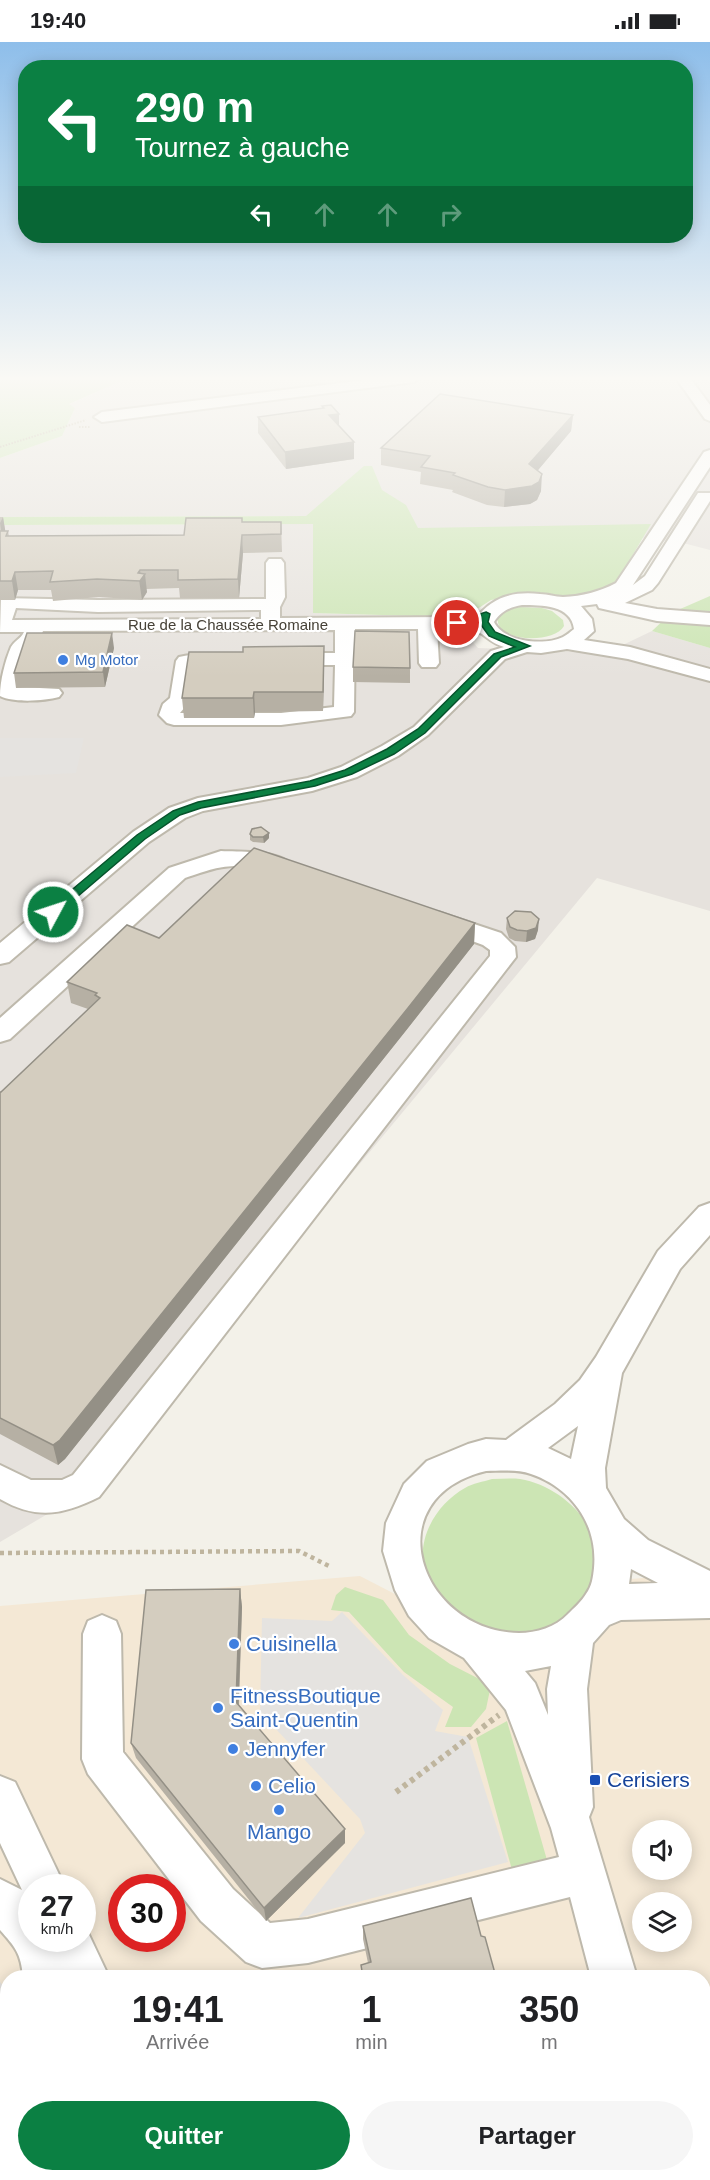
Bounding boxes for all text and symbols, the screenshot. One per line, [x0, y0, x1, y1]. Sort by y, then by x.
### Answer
text: 19:40 [30, 8, 86, 33]
icon: left [36, 84, 114, 162]
text: 290 m [135, 84, 254, 131]
text: Tournez à gauche [135, 133, 350, 163]
icon: left [245, 198, 278, 231]
icon: ahead [308, 198, 341, 231]
icon: ahead [371, 198, 404, 231]
icon: right [434, 198, 467, 231]
pin [431, 597, 482, 648]
icon: arrive [440, 606, 473, 639]
street label: Rue de la Chaussée Romaine [128, 616, 328, 633]
place label: Mg Motor [75, 651, 138, 668]
marker: Mg Motor [56, 653, 70, 667]
position arrow [21, 880, 85, 944]
place label: Cuisinella [246, 1632, 337, 1655]
marker: Cuisinella [227, 1637, 241, 1651]
place label: FitnessBoutique Saint-Quentin [230, 1684, 381, 1731]
marker: FitnessBoutique Saint-Quentin [211, 1701, 225, 1715]
place label: Jennyfer [245, 1737, 326, 1760]
marker: Jennyfer [226, 1742, 240, 1756]
place label: Cerisiers [607, 1768, 690, 1791]
marker: Cerisiers [588, 1773, 602, 1787]
place label: Celio [268, 1774, 316, 1797]
marker: Celio [249, 1779, 263, 1793]
marker: Mango [272, 1803, 286, 1817]
place label: Mango [247, 1820, 311, 1843]
map controls [632, 1820, 692, 1952]
button: sound [632, 1820, 692, 1880]
speed limit sign: 30 [108, 1874, 186, 1952]
text: 27 [40, 1889, 74, 1922]
button: layers [632, 1892, 692, 1952]
text: km/h [41, 1920, 73, 1937]
text: 19:41 [132, 1989, 224, 2030]
text: 1 [361, 1989, 381, 2030]
text: 350 [519, 1989, 579, 2030]
text: Arrivée [146, 2031, 209, 2053]
text: min [355, 2031, 388, 2053]
text: m [541, 2031, 558, 2053]
button: Quitter [18, 2101, 350, 2170]
button: Partager [362, 2101, 693, 2170]

